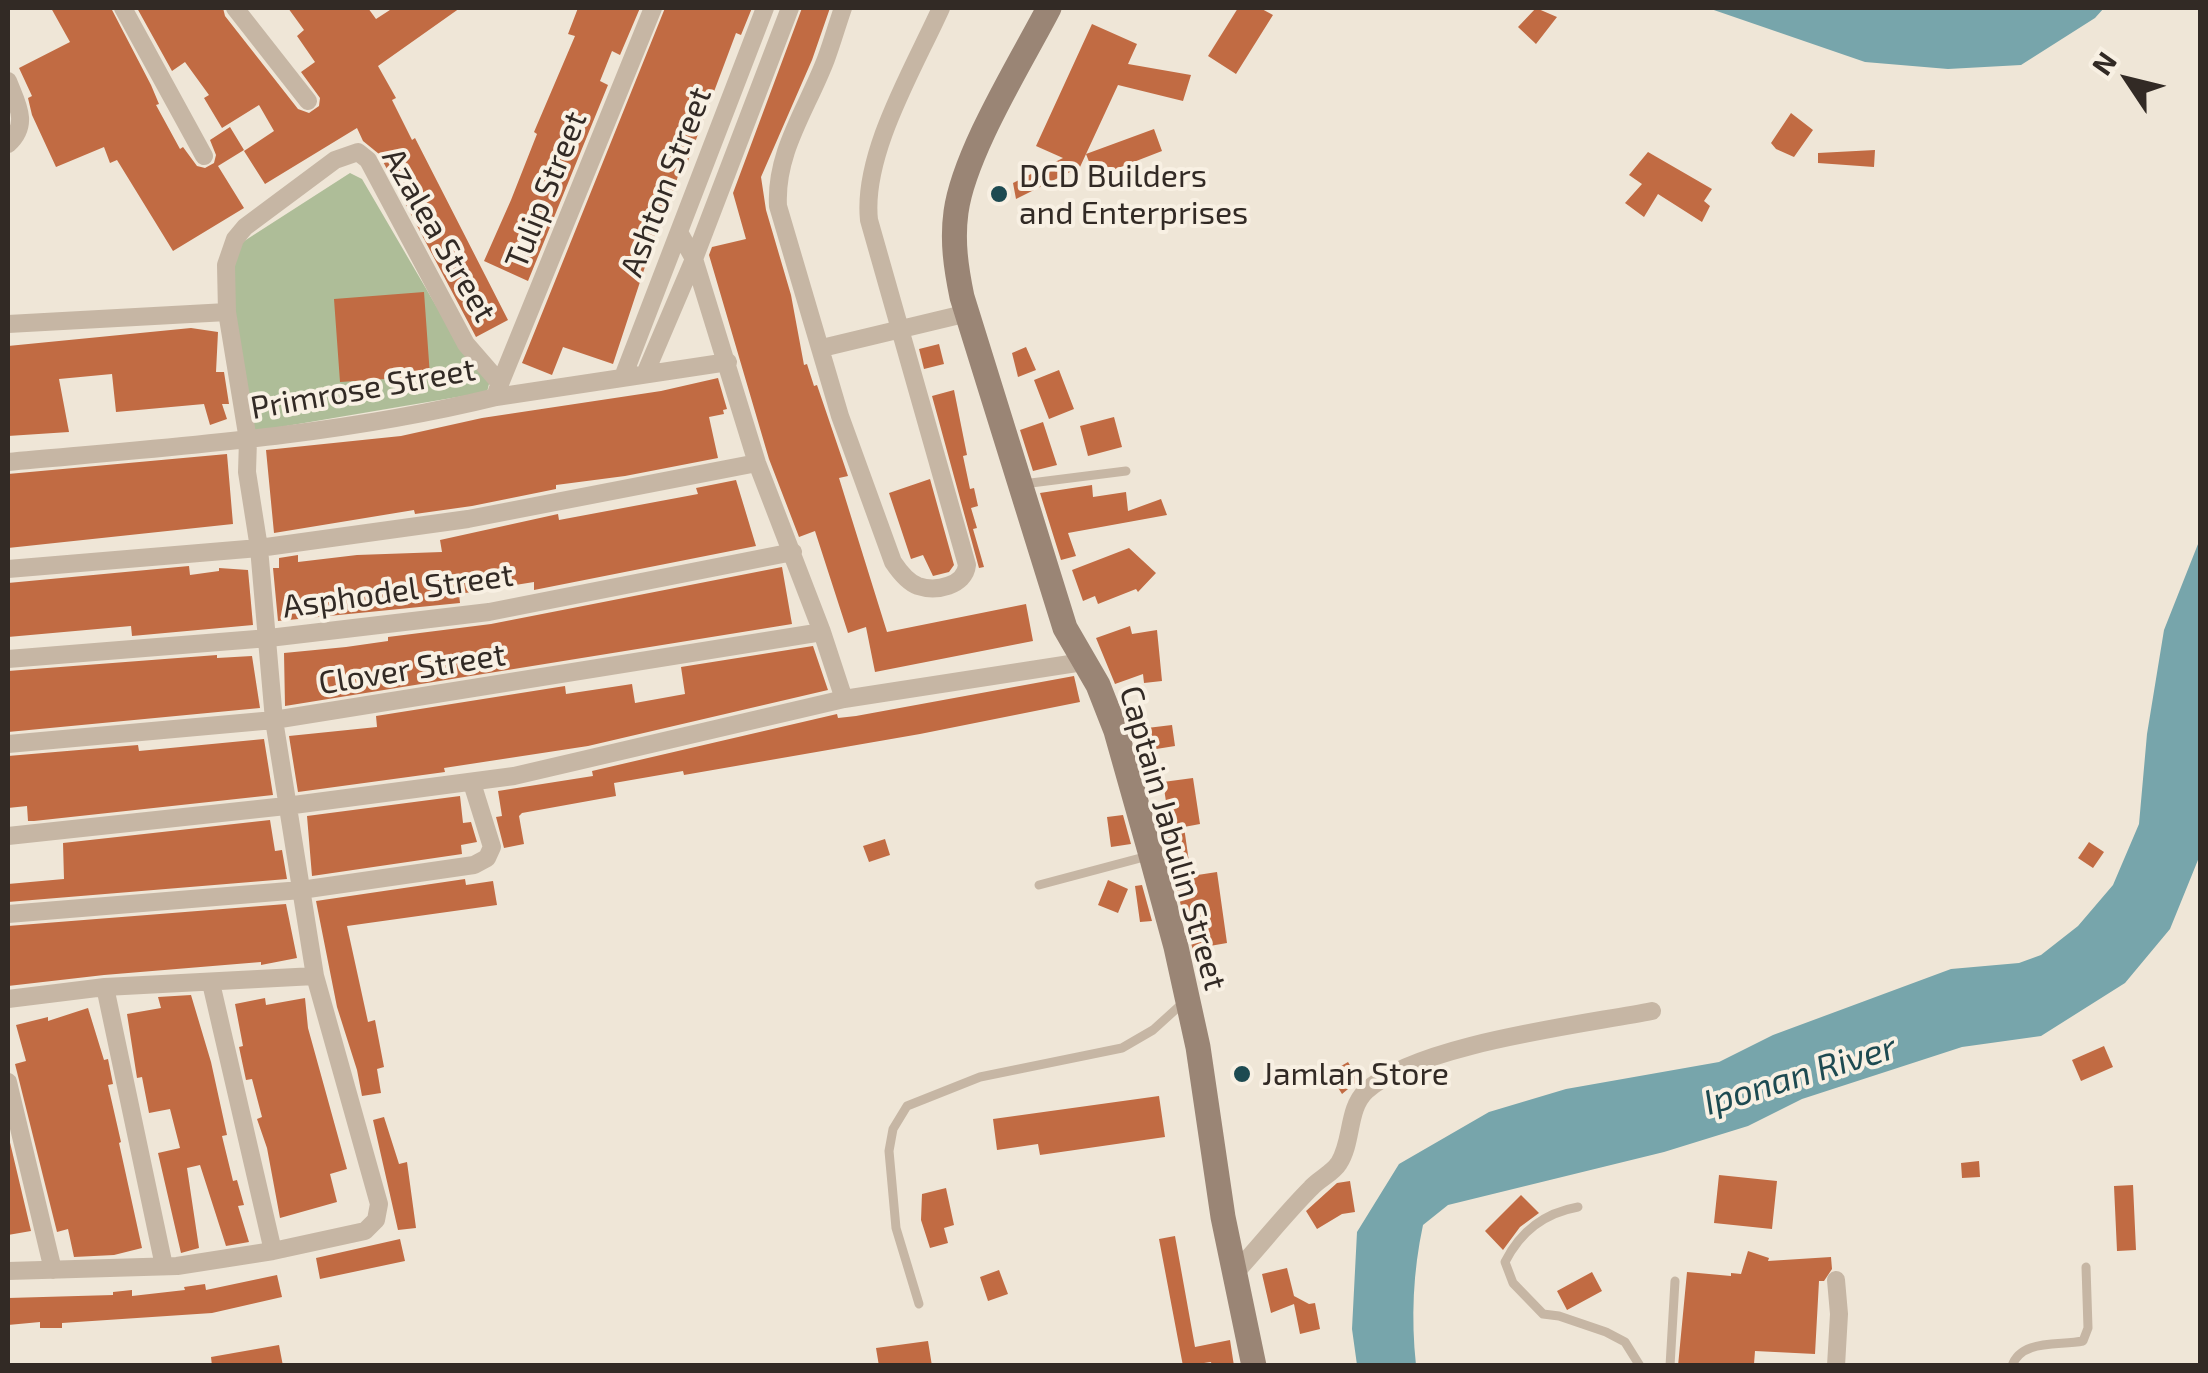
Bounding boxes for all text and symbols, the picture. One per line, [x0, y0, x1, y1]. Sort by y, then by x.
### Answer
north arrow [2078, 30, 2178, 130]
text: N [2084, 45, 2123, 81]
street label: Ashton Street [612, 82, 720, 282]
street label: Tulip Street [497, 106, 595, 274]
street label: Azalea Street [374, 141, 504, 329]
place label: DCD Builders and Enterprises [1019, 157, 1248, 232]
marker: DCD Builders and Enterprises [988, 183, 1010, 205]
street label: Primrose Street [248, 350, 478, 428]
street label: Asphodel Street [280, 556, 516, 626]
street label: Clover Street [316, 635, 508, 703]
street label: Captain Jabulin Street [1111, 681, 1235, 995]
water label: Iponan River [1699, 1026, 1901, 1124]
place label: Jamlan Store [1262, 1055, 1449, 1093]
marker: Jamlan Store [1231, 1063, 1253, 1085]

